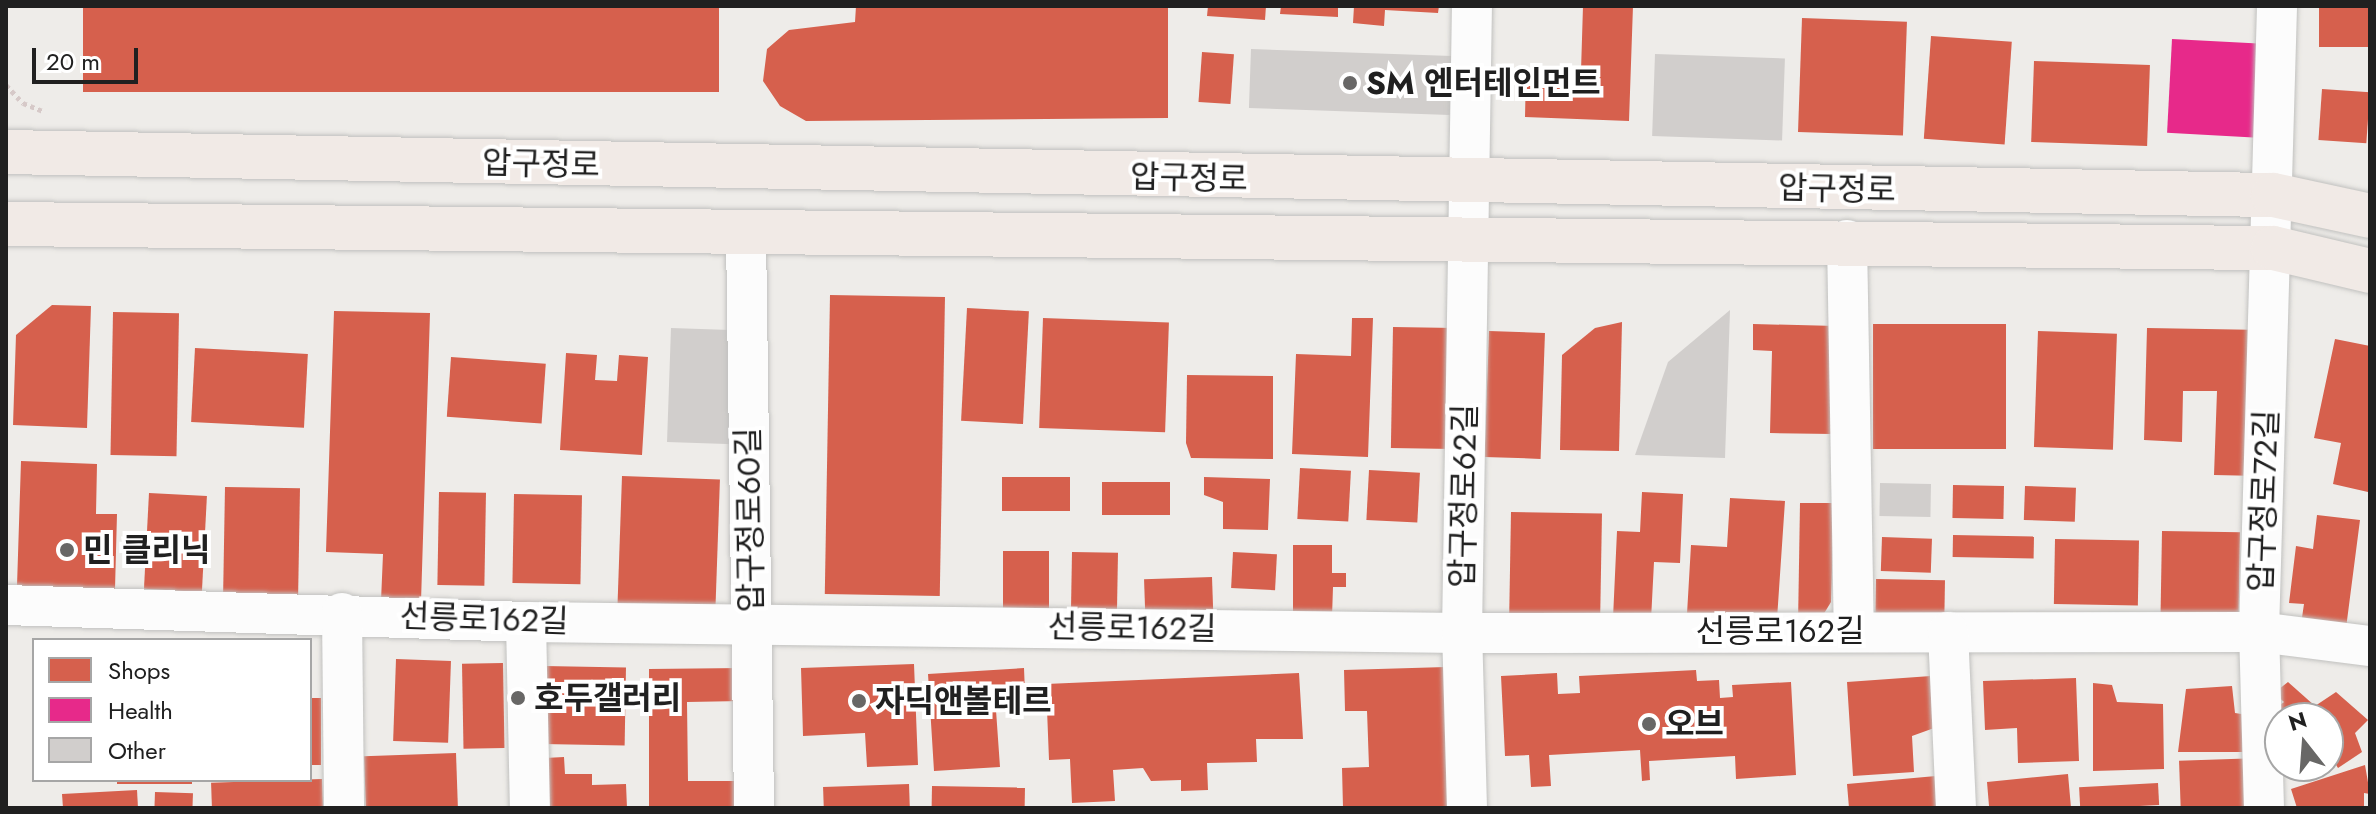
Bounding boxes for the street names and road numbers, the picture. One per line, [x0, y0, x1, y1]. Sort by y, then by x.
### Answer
street label: 압구정로 [482, 144, 600, 184]
street label: 압구정로 [1130, 158, 1248, 198]
street label: 압구정로 [1778, 169, 1896, 209]
street label: 압구정로62길 [1443, 404, 1485, 588]
street label: 압구정로72길 [2242, 409, 2286, 593]
street label: 압구정로60길 [729, 427, 771, 613]
street label: 선릉로162길 [399, 597, 569, 641]
street label: 선릉로162길 [1047, 607, 1217, 649]
street label: 선릉로162길 [1696, 612, 1864, 650]

